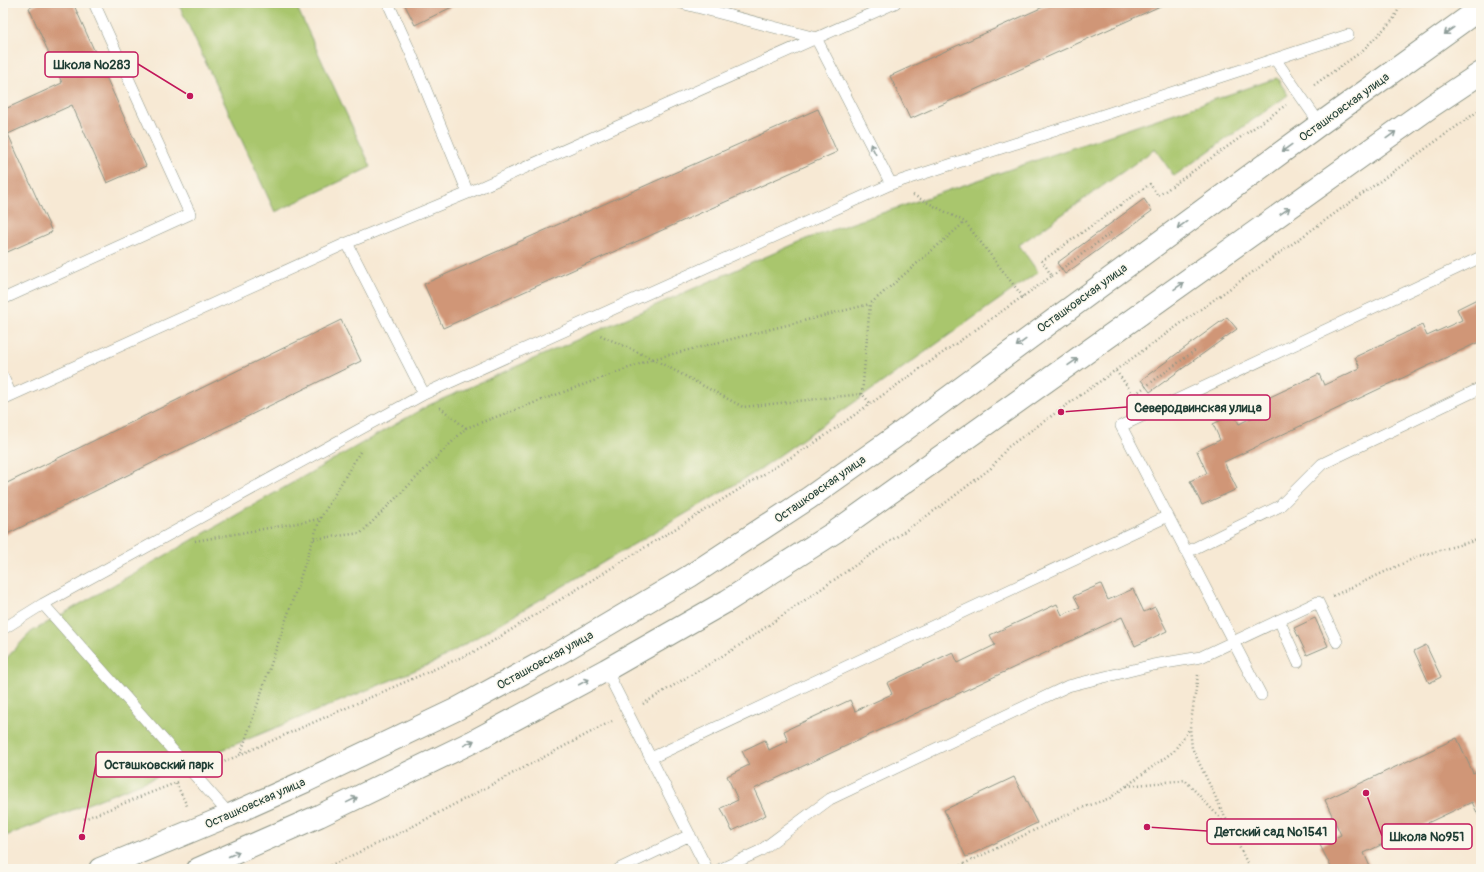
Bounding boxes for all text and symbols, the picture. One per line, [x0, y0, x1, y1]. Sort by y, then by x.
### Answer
one-way arrow [1444, 27, 1455, 35]
callout: Школа №283 [45, 52, 138, 77]
text: Школа №283 [53, 57, 130, 73]
street label: Осташковская улица [1296, 69, 1393, 145]
one-way arrow [1385, 131, 1396, 139]
one-way arrow [1282, 143, 1293, 152]
one-way arrow [869, 144, 877, 156]
one-way arrow [1279, 207, 1290, 215]
one-way arrow [1177, 221, 1188, 229]
street label: Осташковская улица [1034, 260, 1131, 336]
one-way arrow [1174, 282, 1185, 290]
one-way arrow [1016, 339, 1027, 347]
one-way arrow [1068, 358, 1079, 366]
callout: Северодвинская улица [1127, 395, 1270, 420]
text: Северодвинская улица [1134, 400, 1262, 416]
street label: Осташковская улица [772, 452, 869, 527]
street label: Осташковская улица [494, 627, 597, 693]
one-way arrow [578, 678, 590, 685]
one-way arrow [463, 739, 475, 746]
callout: Осташковский парк [96, 752, 222, 777]
text: Осташковский парк [104, 757, 214, 773]
street label: Осташковская улица [203, 774, 308, 832]
one-way arrow [346, 796, 358, 803]
callout: Детский сад №1541 [1207, 819, 1336, 844]
text: Детский сад №1541 [1214, 824, 1327, 840]
callout: Школа №951 [1382, 824, 1472, 849]
text: Школа №951 [1389, 829, 1464, 845]
one-way arrow [227, 849, 239, 857]

